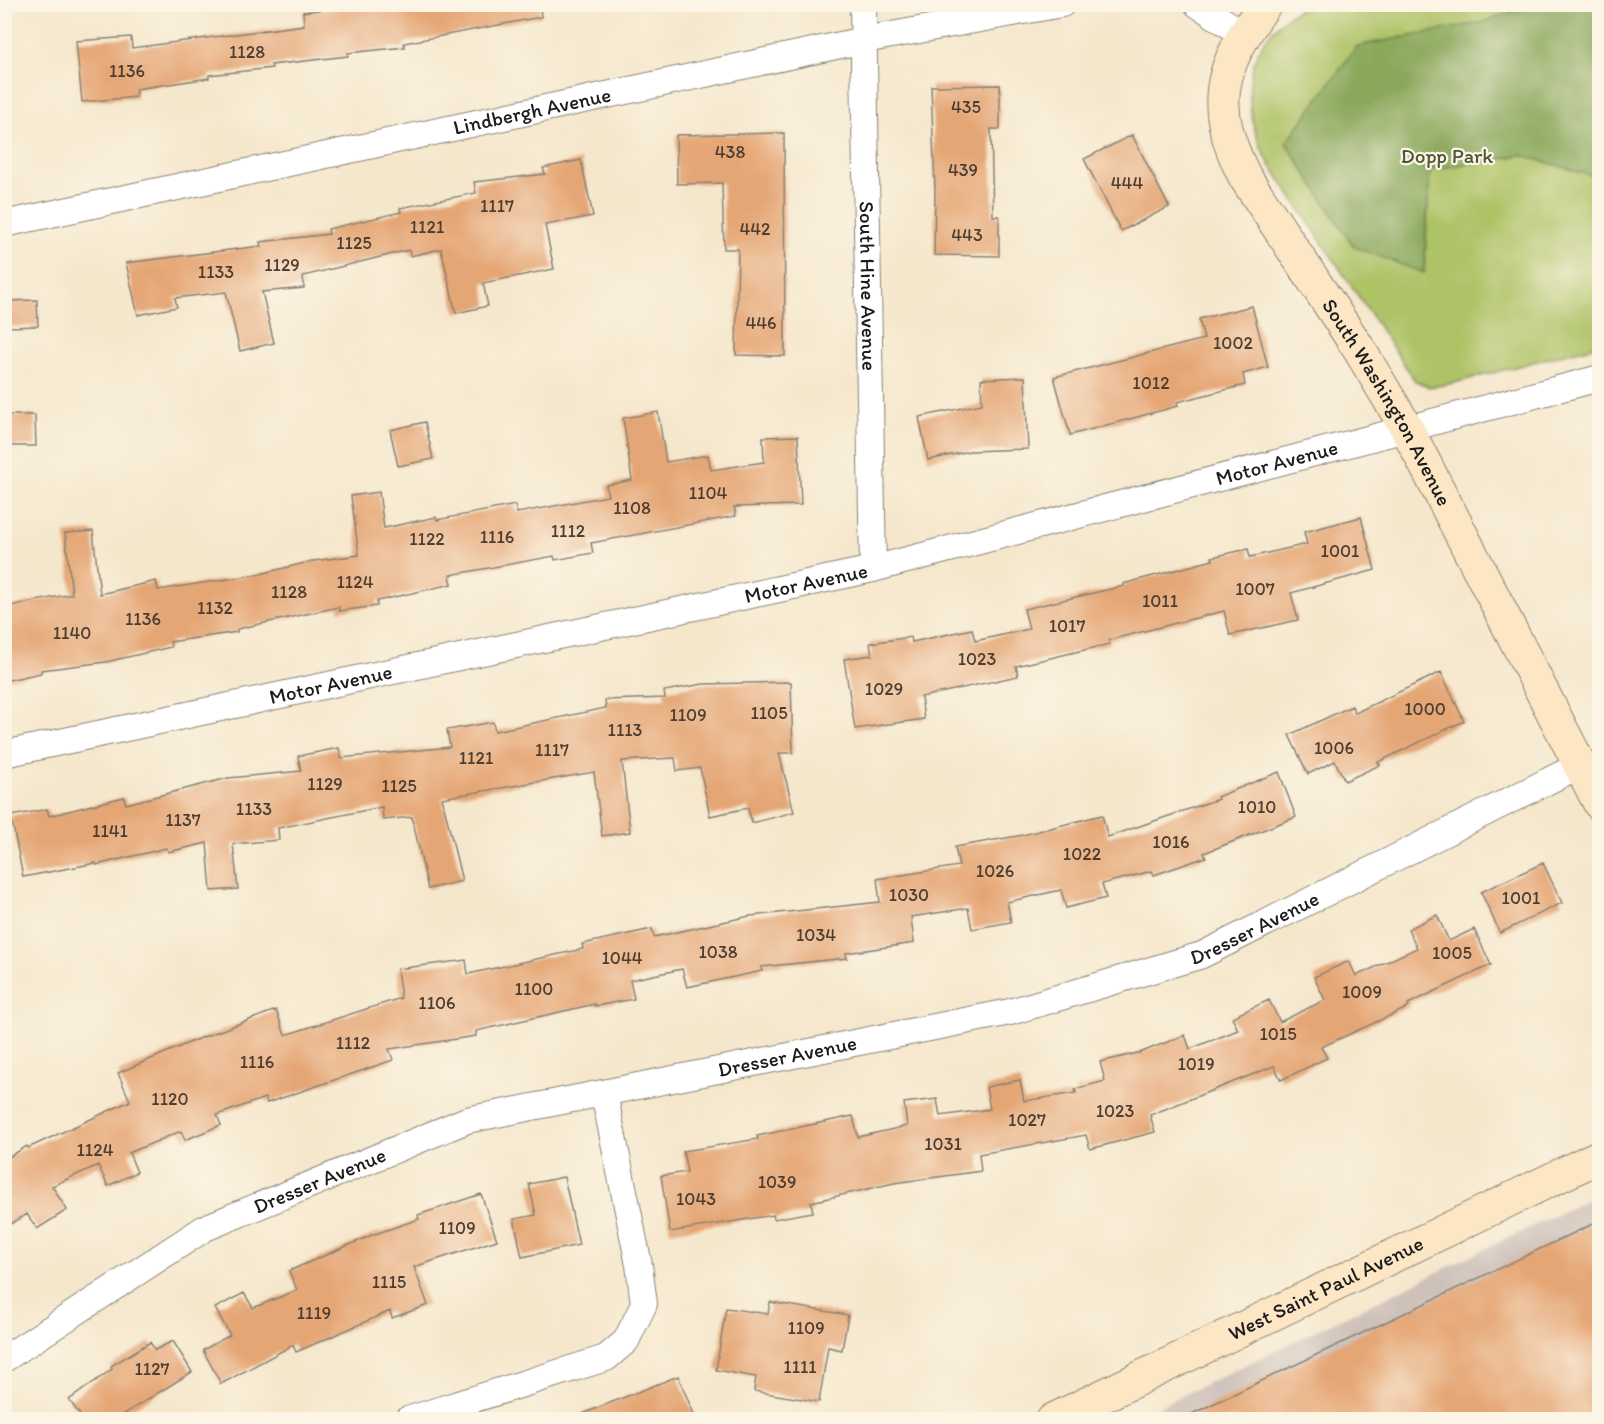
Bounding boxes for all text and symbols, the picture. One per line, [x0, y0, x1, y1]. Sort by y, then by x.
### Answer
house number: 1128 [229, 41, 265, 63]
house number: 1136 [109, 60, 145, 82]
street label: Lindbergh Avenue [451, 81, 613, 140]
house number: 435 [951, 96, 981, 118]
house number: 438 [715, 141, 745, 163]
park label: Dopp Park [1401, 143, 1493, 168]
house number: 439 [948, 159, 978, 181]
house number: 444 [1111, 172, 1143, 194]
house number: 1117 [480, 195, 514, 217]
street label: South Hine Avenue [854, 201, 882, 371]
house number: 1121 [410, 216, 444, 238]
house number: 442 [739, 218, 771, 240]
house number: 443 [951, 224, 983, 246]
house number: 1125 [336, 232, 372, 254]
house number: 1129 [264, 254, 300, 276]
house number: 1133 [198, 261, 234, 283]
street label: South Washington Avenue [1317, 294, 1457, 510]
house number: 446 [745, 312, 777, 334]
house number: 1002 [1213, 332, 1254, 354]
house number: 1012 [1132, 372, 1170, 394]
street label: Motor Avenue [1213, 434, 1340, 490]
house number: 1104 [689, 482, 727, 504]
house number: 1108 [613, 497, 651, 519]
house number: 1112 [551, 520, 586, 542]
house number: 1116 [480, 526, 514, 548]
house number: 1122 [409, 528, 445, 550]
house number: 1001 [1321, 540, 1359, 562]
street label: Motor Avenue [742, 558, 870, 608]
house number: 1124 [337, 571, 374, 593]
house number: 1007 [1235, 578, 1275, 600]
house number: 1128 [271, 581, 307, 603]
house number: 1011 [1142, 590, 1178, 612]
house number: 1132 [197, 597, 234, 619]
house number: 1136 [125, 608, 161, 630]
house number: 1017 [1049, 615, 1085, 637]
house number: 1140 [53, 622, 91, 644]
house number: 1023 [958, 648, 997, 670]
street label: Motor Avenue [267, 659, 394, 709]
house number: 1029 [865, 678, 903, 700]
house number: 1000 [1404, 698, 1446, 720]
house number: 1105 [750, 702, 788, 724]
house number: 1109 [669, 704, 707, 726]
house number: 1113 [608, 719, 643, 741]
house number: 1006 [1314, 737, 1354, 759]
house number: 1117 [535, 739, 569, 761]
house number: 1121 [459, 747, 493, 769]
house number: 1129 [307, 773, 343, 795]
house number: 1125 [381, 775, 417, 797]
house number: 1010 [1238, 796, 1276, 818]
house number: 1133 [236, 798, 272, 820]
house number: 1137 [165, 809, 201, 831]
house number: 1141 [92, 820, 128, 842]
house number: 1016 [1152, 831, 1190, 853]
house number: 1022 [1063, 843, 1102, 865]
house number: 1026 [976, 860, 1014, 882]
house number: 1030 [889, 884, 929, 906]
street label: Dresser Avenue [1187, 885, 1323, 970]
house number: 1001 [1502, 887, 1540, 909]
house number: 1034 [796, 924, 836, 946]
house number: 1038 [698, 941, 738, 963]
house number: 1005 [1432, 942, 1472, 964]
house number: 1044 [601, 947, 643, 969]
house number: 1100 [515, 978, 553, 1000]
house number: 1009 [1342, 981, 1382, 1003]
house number: 1106 [418, 992, 456, 1014]
house number: 1015 [1259, 1023, 1297, 1045]
street label: Dresser Avenue [716, 1030, 859, 1082]
house number: 1112 [336, 1032, 371, 1054]
house number: 1116 [240, 1051, 274, 1073]
house number: 1019 [1177, 1053, 1215, 1075]
house number: 1120 [151, 1088, 189, 1110]
house number: 1023 [1096, 1100, 1135, 1122]
house number: 1027 [1008, 1109, 1046, 1131]
house number: 1031 [924, 1133, 962, 1155]
house number: 1124 [77, 1139, 114, 1161]
street label: Dresser Avenue [250, 1142, 389, 1219]
house number: 1039 [758, 1171, 796, 1193]
house number: 1043 [676, 1188, 716, 1210]
house number: 1109 [438, 1217, 476, 1239]
street label: West Saint Paul Avenue [1224, 1230, 1427, 1346]
house number: 1115 [372, 1271, 406, 1293]
house number: 1119 [297, 1302, 331, 1324]
house number: 1109 [787, 1317, 825, 1339]
house number: 1111 [783, 1356, 817, 1378]
house number: 1127 [134, 1358, 170, 1380]

